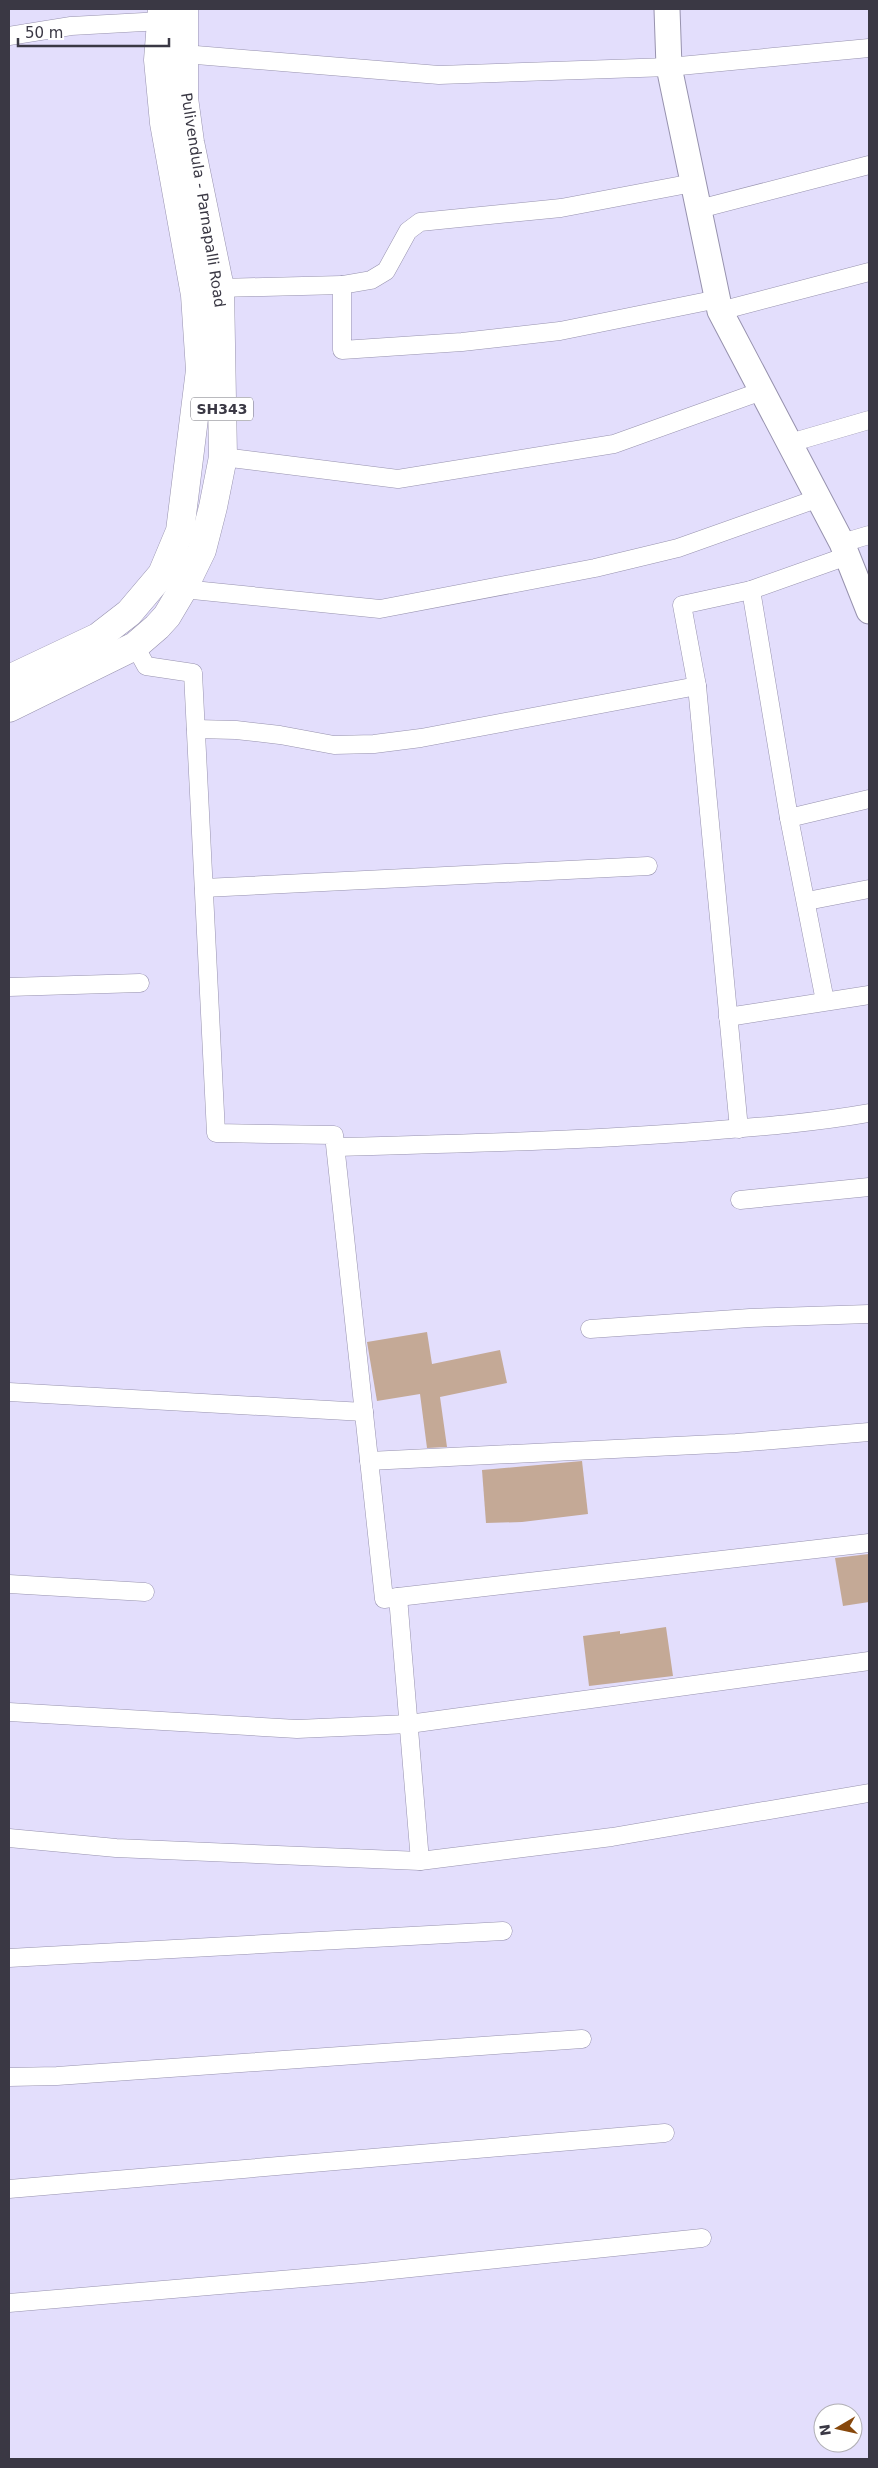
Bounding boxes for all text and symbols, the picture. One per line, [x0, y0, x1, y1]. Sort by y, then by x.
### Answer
scale bar [18, 15, 169, 47]
text: 50 m [25, 24, 63, 42]
street label: Pulivendula - Parnapalli Road [177, 91, 229, 309]
road number: SH343 [191, 398, 253, 420]
north arrow [813, 2403, 863, 2453]
text: N [816, 2423, 834, 2437]

